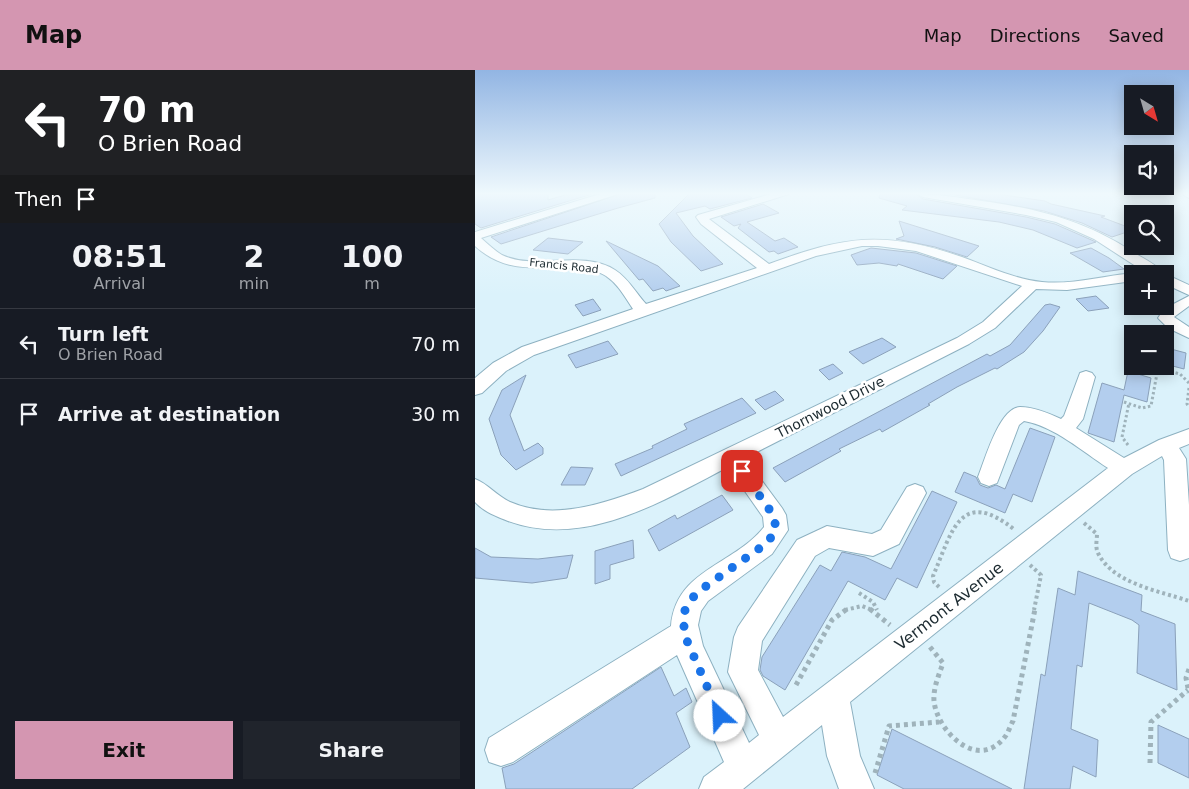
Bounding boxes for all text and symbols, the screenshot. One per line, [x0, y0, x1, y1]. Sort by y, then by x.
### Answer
text: Map [25, 21, 82, 49]
text: Map [924, 25, 962, 46]
text: Directions [990, 25, 1080, 46]
text: Saved [1108, 25, 1164, 46]
north arrow [1124, 85, 1174, 135]
map controls [1124, 85, 1174, 375]
icon: left [15, 90, 80, 155]
text: 70 m [98, 90, 195, 130]
text: O Brien Road [98, 131, 242, 156]
button: sound [1124, 145, 1174, 195]
icon: arrive [72, 185, 100, 213]
text: Then [15, 188, 62, 210]
button: search [1124, 205, 1174, 255]
text: 08:51 [72, 239, 167, 274]
text: 2 [243, 239, 264, 274]
text: 100 [341, 239, 403, 274]
street label: Francis Road [529, 256, 599, 276]
button: + [1124, 265, 1174, 315]
text: Arrival [93, 274, 145, 293]
text: min [239, 274, 269, 293]
text: m [364, 274, 380, 293]
text: Turn left [58, 323, 149, 345]
button: − [1124, 325, 1174, 375]
icon: left [15, 330, 43, 358]
text: 70 m [411, 333, 460, 355]
text: O Brien Road [58, 345, 163, 364]
street label: Thornwood Drive [772, 373, 887, 442]
icon: arrive [15, 400, 43, 428]
text: Arrive at destination [58, 403, 280, 425]
text: 30 m [411, 403, 460, 425]
pin [721, 450, 763, 492]
icon: arrive [728, 457, 756, 485]
street label: Vermont Avenue [891, 558, 1007, 654]
position arrow [693, 689, 745, 741]
button: Exit [15, 721, 233, 779]
button: Share [243, 721, 460, 779]

